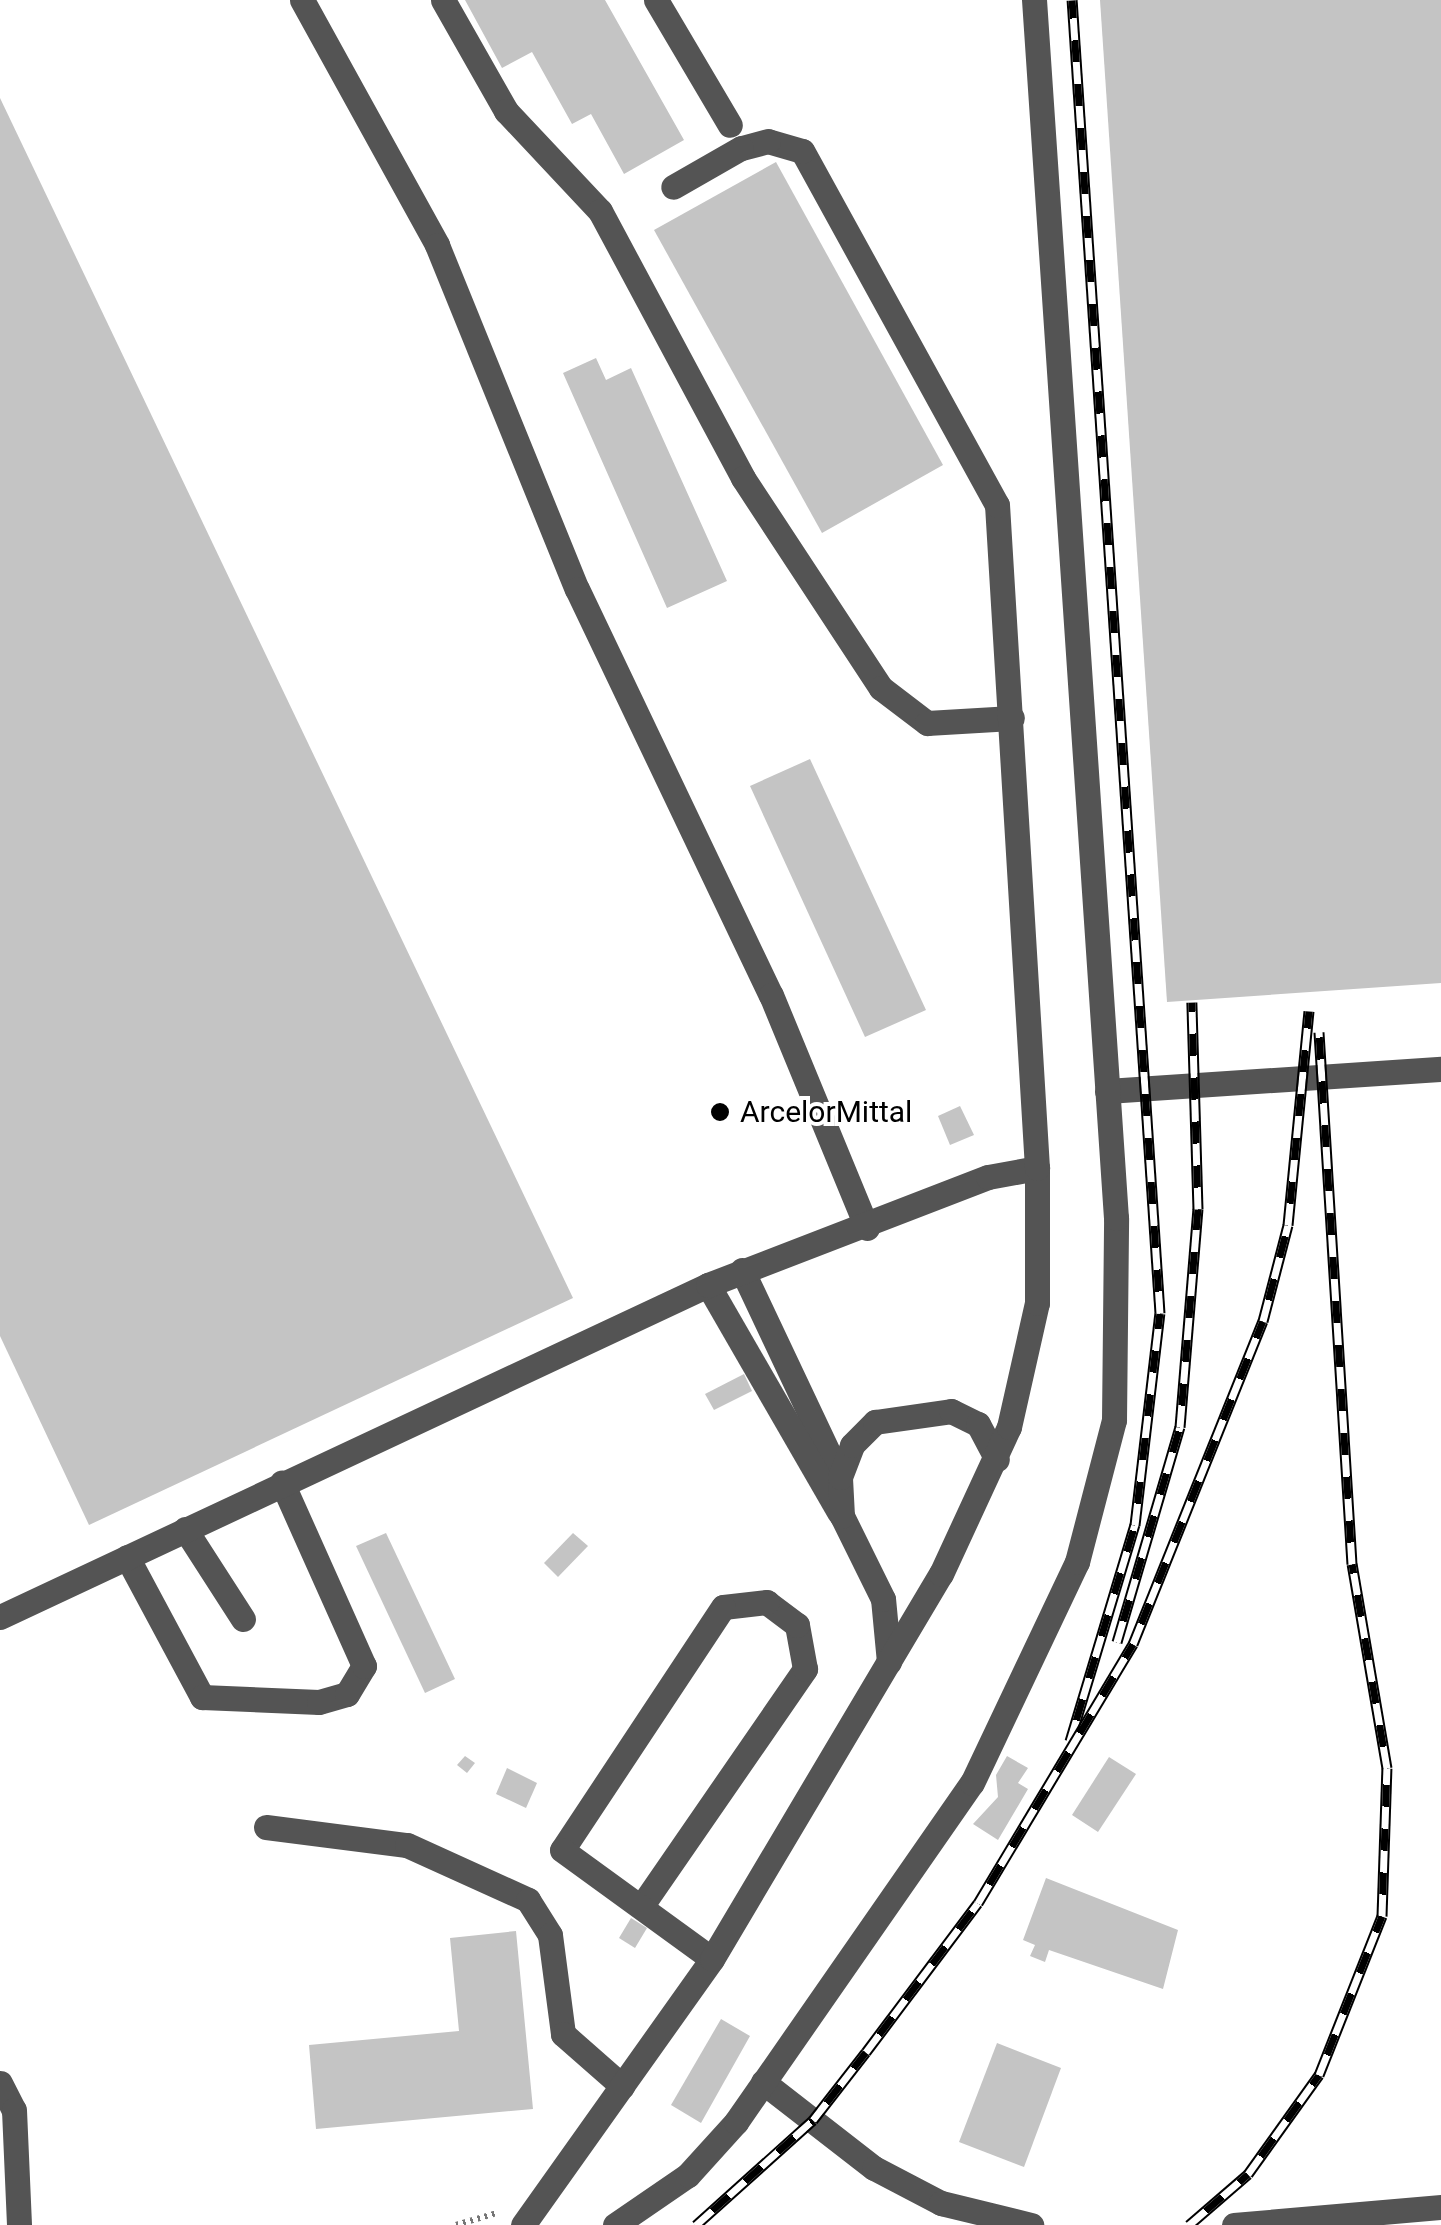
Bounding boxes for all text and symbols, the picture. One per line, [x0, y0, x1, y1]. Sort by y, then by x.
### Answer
place label: ArcelorMittal [740, 1094, 912, 1130]
marker: ArcelorMittal [709, 1101, 731, 1123]

